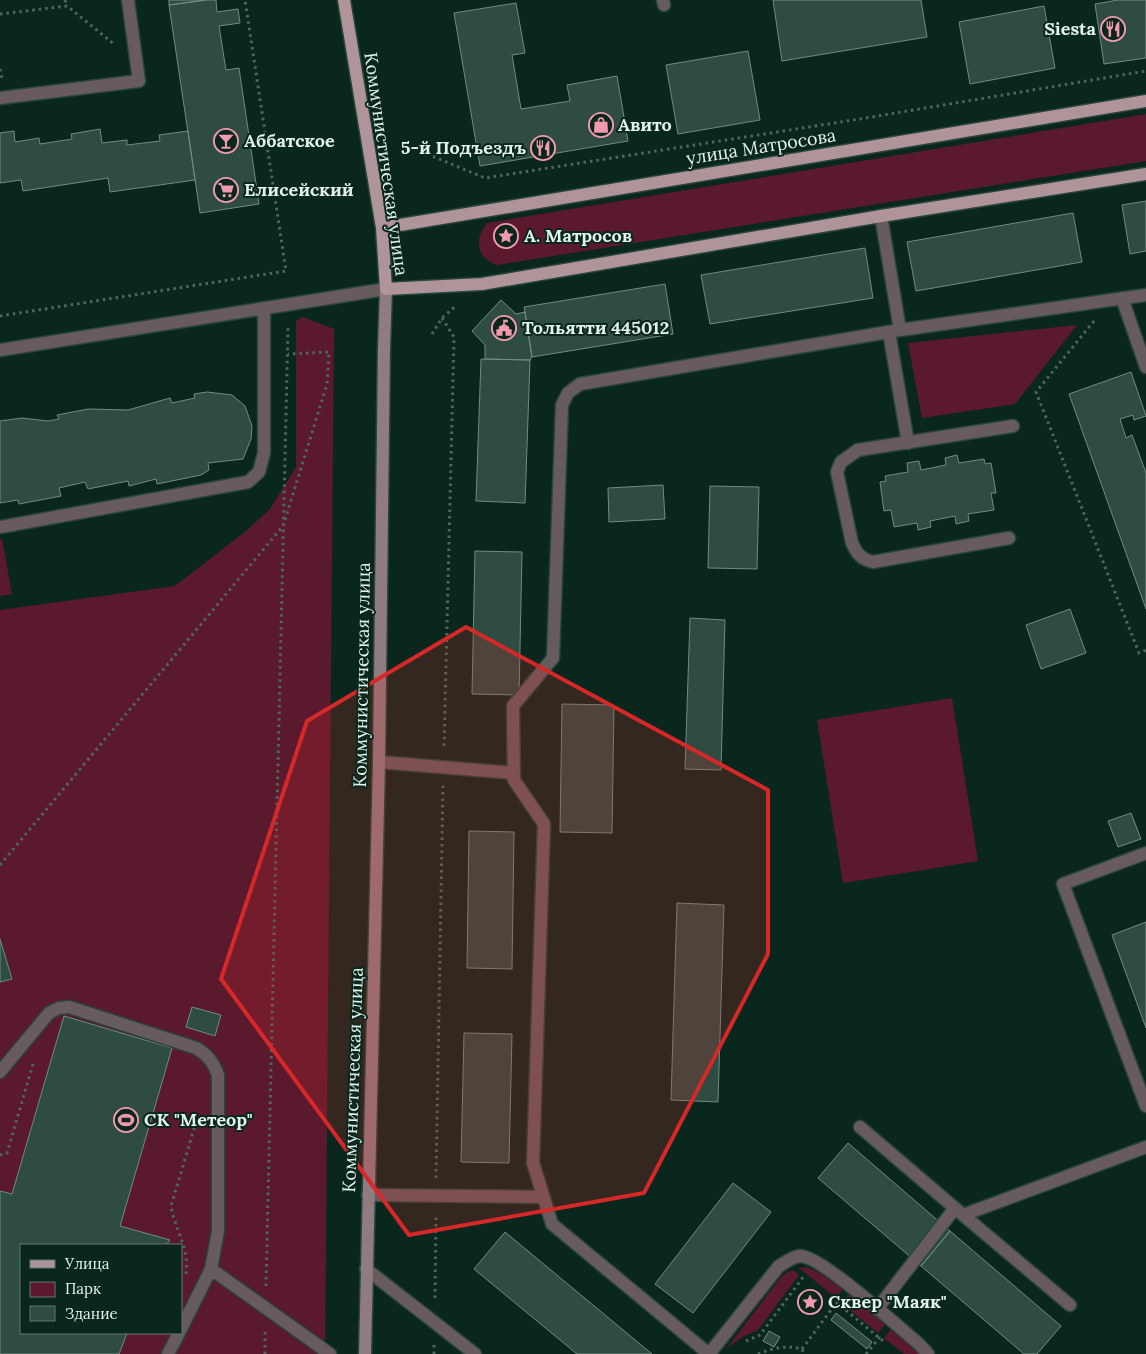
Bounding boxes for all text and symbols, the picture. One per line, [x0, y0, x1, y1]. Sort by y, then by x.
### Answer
restaurant icon: Siesta [1100, 16, 1126, 42]
place label: Siesta [1044, 17, 1097, 40]
street label: Коммунистическая улица [359, 51, 414, 277]
shop icon: Авито [588, 112, 614, 138]
place label: Авито [618, 113, 672, 136]
street label: улица Матросова [684, 123, 837, 170]
bar icon: Аббатское [213, 128, 239, 154]
place label: Аббатское [244, 129, 335, 152]
restaurant icon: 5-й Подъездъ [530, 135, 556, 161]
place label: 5-й Подъездъ [401, 136, 526, 159]
supermarket icon: Елисейский [213, 177, 239, 203]
place label: Елисейский [244, 178, 354, 201]
place icon: А. Матросов [493, 223, 519, 249]
place label: А. Матросов [524, 224, 632, 247]
public building icon: Тольятти 445012 [491, 315, 517, 341]
place label: Тольятти 445012 [522, 316, 669, 339]
street label: Коммунистическая улица [348, 562, 375, 788]
street label: Коммунистическая улица [337, 967, 368, 1193]
sports icon: СК "Метеор" [113, 1107, 139, 1133]
place label: СК "Метеор" [144, 1108, 253, 1131]
legend [20, 1244, 182, 1334]
text: Улица [64, 1254, 110, 1273]
text: Парк [65, 1279, 101, 1298]
place icon: Сквер "Маяк" [797, 1289, 823, 1315]
place label: Сквер "Маяк" [828, 1290, 947, 1313]
text: Здание [65, 1304, 118, 1323]

